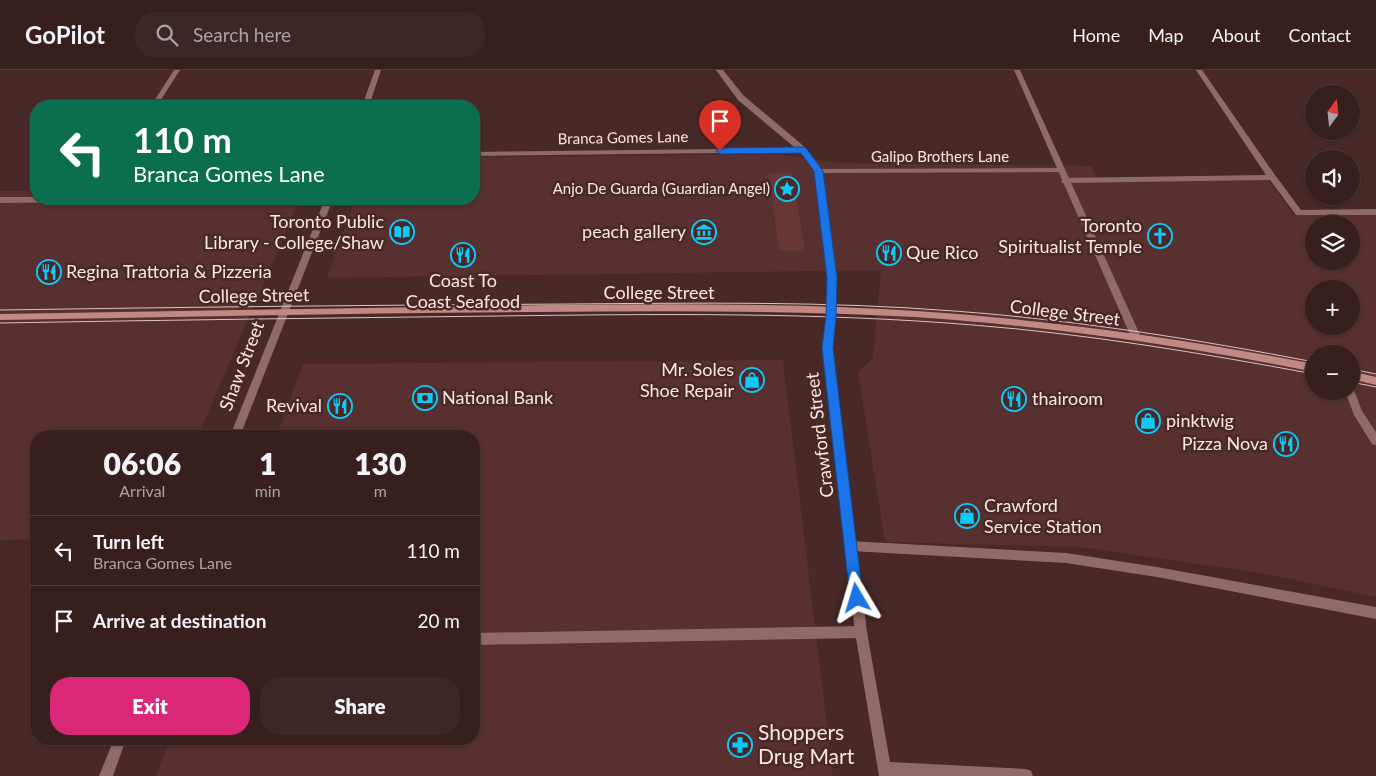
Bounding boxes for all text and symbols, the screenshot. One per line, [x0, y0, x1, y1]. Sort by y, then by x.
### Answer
search box [135, 12, 485, 57]
text: GoPilot [25, 20, 105, 49]
icon: search [153, 21, 181, 49]
text: Search here [193, 23, 291, 46]
text: Home [1072, 24, 1120, 46]
text: Map [1148, 24, 1184, 46]
text: About [1212, 24, 1261, 46]
text: Contact [1289, 24, 1351, 46]
north arrow [1305, 85, 1360, 140]
map controls [1305, 85, 1360, 400]
pin [699, 100, 741, 151]
icon: arrive [706, 107, 734, 135]
text: 110 m [133, 118, 232, 160]
icon: left [50, 120, 115, 185]
street label: Branca Gomes Lane [558, 127, 688, 147]
street label: Galipo Brothers Lane [871, 147, 1009, 165]
button: sound [1305, 150, 1360, 205]
text: Branca Gomes Lane [133, 160, 325, 187]
place icon: Anjo De Guarda (Guardian Angel) [774, 176, 800, 202]
place label: Anjo De Guarda (Guardian Angel) [553, 179, 770, 197]
place label: Toronto Public Library - College/Shaw [204, 210, 384, 253]
place label: Toronto Spiritualist Temple [998, 214, 1142, 257]
button: layers [1305, 215, 1360, 270]
library icon: Toronto Public Library - College/Shaw [389, 219, 415, 245]
museum icon: peach gallery [691, 219, 717, 245]
place label: peach gallery [582, 220, 687, 242]
church icon: Toronto Spiritualist Temple [1147, 223, 1173, 249]
restaurant icon: Que Rico [876, 240, 902, 266]
place label: Que Rico [906, 241, 979, 263]
restaurant icon: Coast To Coast Seafood [450, 242, 476, 268]
restaurant icon: Regina Trattoria & Pizzeria [36, 259, 62, 285]
place label: Regina Trattoria & Pizzeria [66, 260, 272, 282]
place label: Coast To Coast Seafood [406, 269, 520, 312]
button: + [1305, 280, 1360, 335]
street label: College Street [604, 281, 715, 303]
street label: College Street [198, 283, 310, 307]
street label: College Street [1009, 294, 1122, 330]
street label: Shaw Street [214, 317, 268, 414]
button: − [1305, 345, 1360, 400]
place label: Mr. Soles Shoe Repair [640, 358, 734, 401]
shop icon: Mr. Soles Shoe Repair [739, 367, 765, 393]
street label: Crawford Street [800, 371, 838, 499]
bank icon: National Bank [412, 385, 438, 411]
place label: National Bank [442, 386, 554, 408]
restaurant icon: thairoom [1001, 386, 1027, 412]
place label: thairoom [1032, 387, 1103, 409]
restaurant icon: Revival [327, 393, 353, 419]
place label: Revival [266, 394, 322, 416]
shop icon: pinktwig [1135, 408, 1161, 434]
place label: pinktwig [1166, 409, 1234, 431]
restaurant icon: Pizza Nova [1273, 431, 1299, 457]
place label: Pizza Nova [1182, 432, 1268, 454]
text: 06:06 [104, 445, 181, 481]
text: 1 [259, 445, 276, 481]
text: 130 [354, 445, 406, 481]
text: Arrival [119, 481, 165, 500]
text: min [255, 481, 281, 500]
text: m [374, 481, 387, 500]
place label: Crawford Service Station [984, 494, 1102, 537]
shop icon: Crawford Service Station [954, 503, 980, 529]
text: Turn left [93, 530, 164, 553]
icon: left [50, 537, 78, 565]
text: 110 m [406, 539, 460, 562]
text: Branca Gomes Lane [93, 553, 232, 572]
position arrow [830, 571, 882, 623]
icon: arrive [50, 607, 78, 635]
text: Arrive at destination [93, 609, 266, 632]
text: 20 m [417, 609, 460, 632]
button: Exit [50, 677, 250, 735]
button: Share [260, 677, 460, 735]
place label: Shoppers Drug Mart [758, 719, 855, 768]
pharmacy icon: Shoppers Drug Mart [727, 732, 753, 758]

